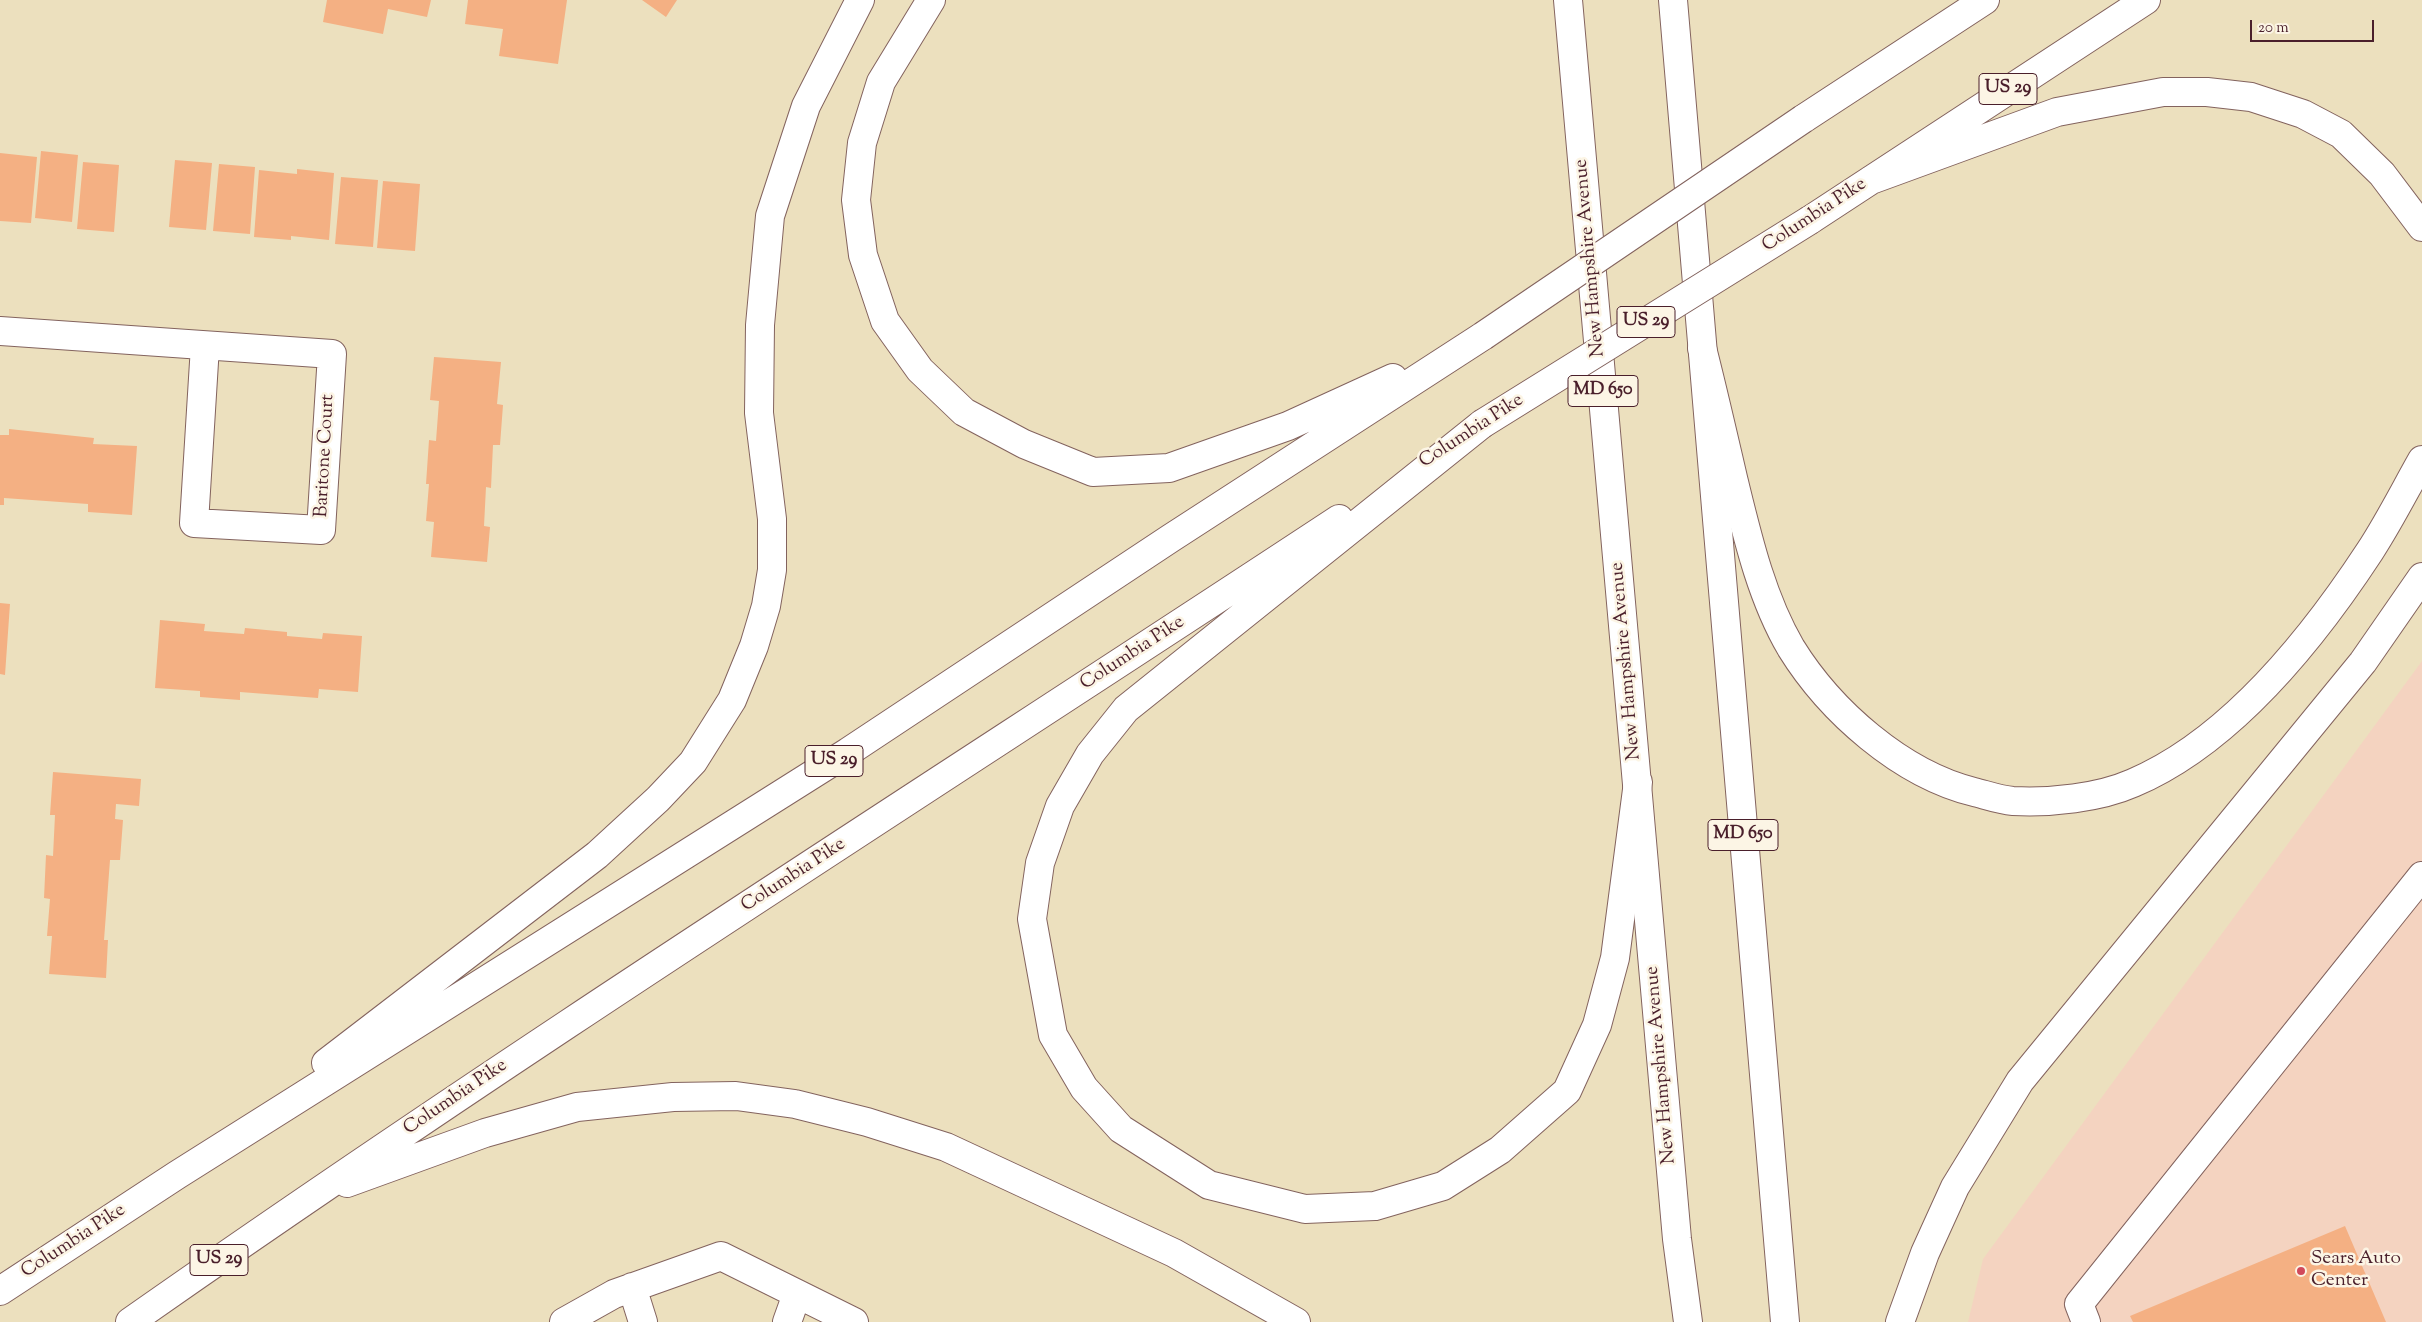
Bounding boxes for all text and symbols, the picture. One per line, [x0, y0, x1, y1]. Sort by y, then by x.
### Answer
scale bar [2252, 10, 2376, 42]
text: 20 m [2258, 18, 2289, 39]
road number: US 29 [1979, 74, 2037, 105]
street label: New Hampshire Avenue [1571, 158, 1611, 358]
street label: Columbia Pike [1758, 174, 1872, 258]
road number: US 29 [1617, 306, 1675, 338]
road number: MD 650 [1568, 376, 1638, 406]
street label: Columbia Pike [1415, 390, 1529, 474]
street label: Baritone Court [311, 394, 341, 518]
street label: New Hampshire Avenue [1607, 561, 1647, 761]
street label: Columbia Pike [1076, 612, 1190, 696]
road number: US 29 [805, 746, 863, 776]
road number: MD 650 [1708, 820, 1778, 850]
street label: Columbia Pike [737, 834, 851, 918]
street label: New Hampshire Avenue [1642, 965, 1682, 1165]
street label: Columbia Pike [400, 1055, 512, 1141]
street label: Columbia Pike [17, 1200, 131, 1284]
road number: US 29 [190, 1244, 248, 1276]
place label: Sears Auto Center [2311, 1249, 2401, 1293]
marker: Sears Auto Center [2295, 1265, 2307, 1277]

